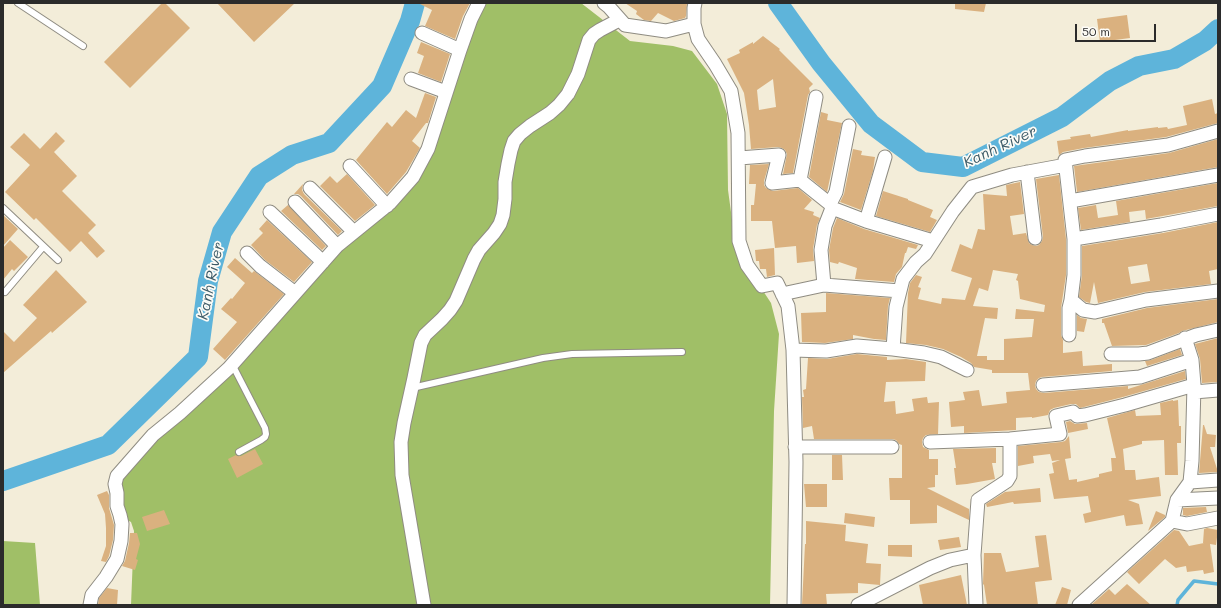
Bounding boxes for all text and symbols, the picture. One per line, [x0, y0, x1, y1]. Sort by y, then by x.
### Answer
scale bar [1077, 16, 1158, 42]
text: 50 m [1082, 23, 1110, 39]
water label: Kanh River [960, 122, 1040, 172]
water label: Kanh River [194, 241, 228, 321]

